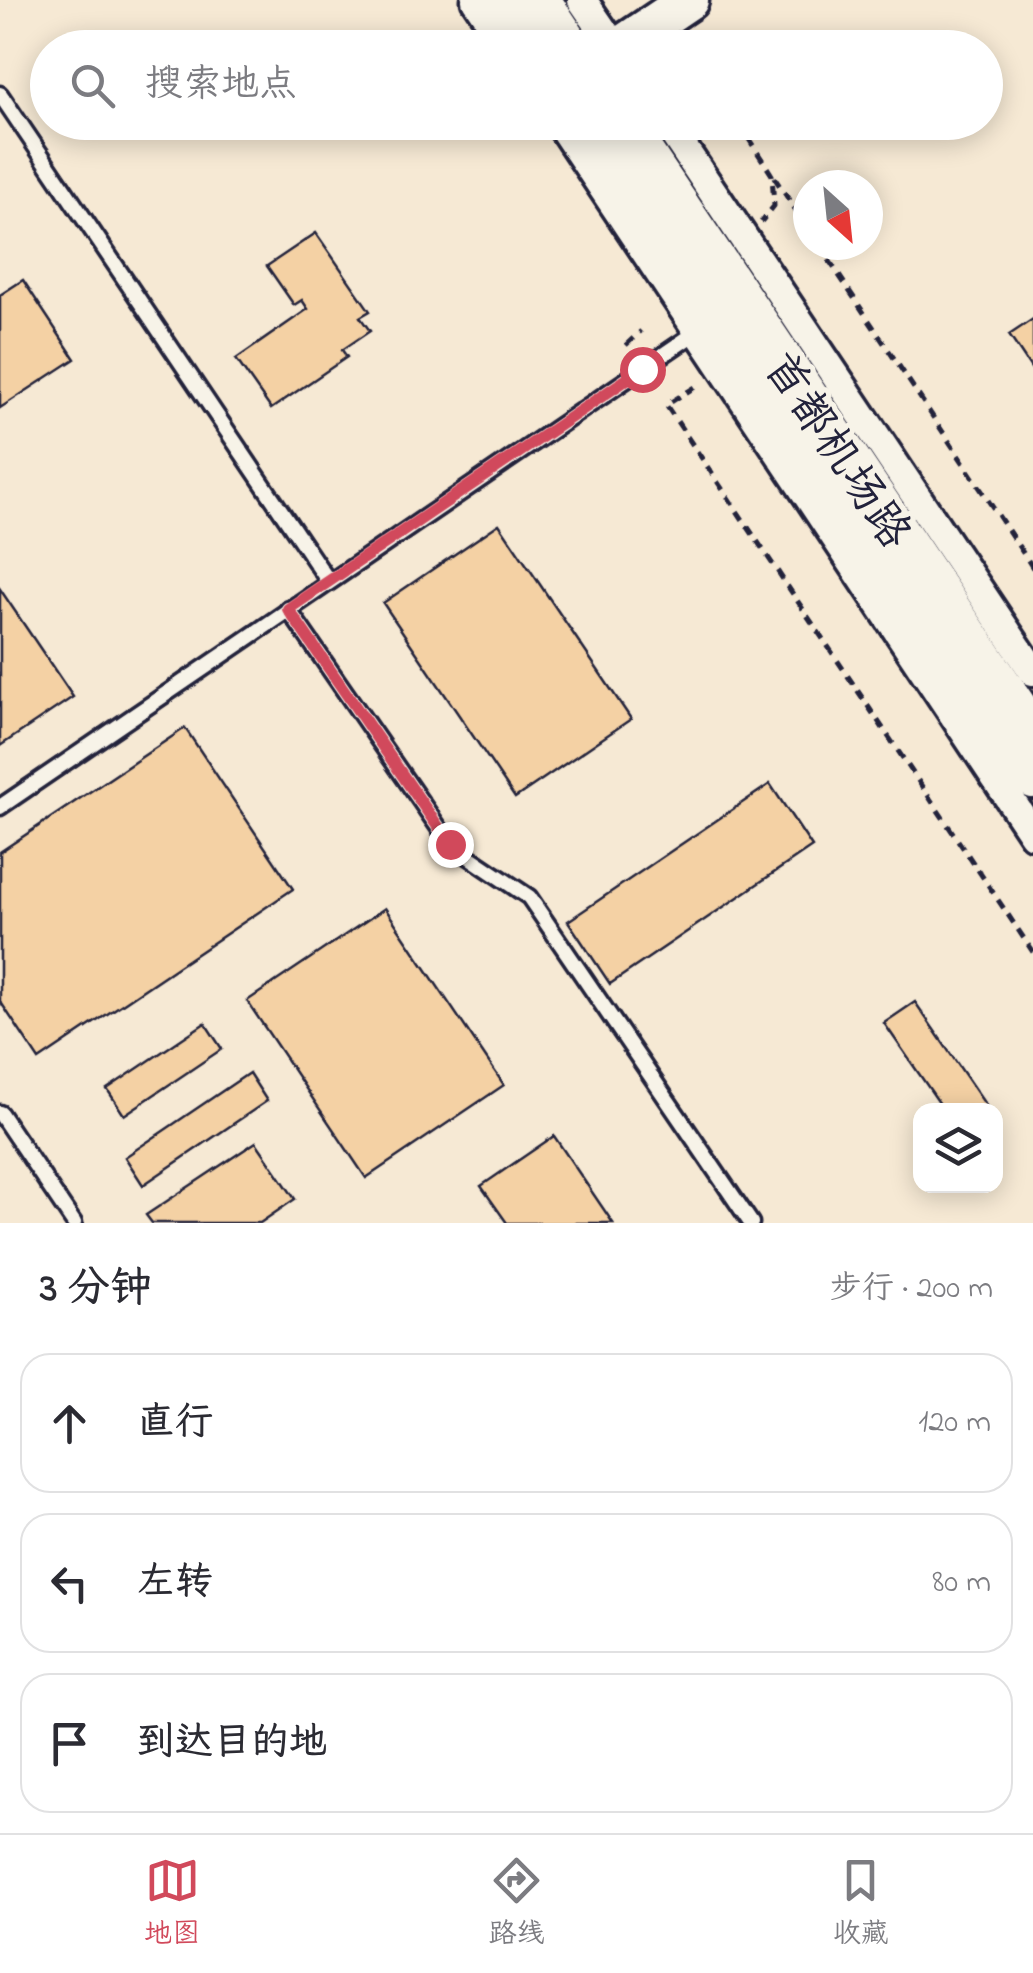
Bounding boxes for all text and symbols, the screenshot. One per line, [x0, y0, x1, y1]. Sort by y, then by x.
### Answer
search box [30, 30, 1003, 140]
icon: search [65, 58, 120, 113]
text: 搜索地点 [145, 58, 297, 114]
north arrow [793, 170, 883, 260]
street label: 首都机场路 [745, 340, 925, 564]
route start [620, 347, 666, 393]
route end [428, 822, 474, 868]
map controls [913, 1103, 1003, 1193]
button: layers [913, 1103, 1003, 1193]
text: 3 分钟 [40, 1259, 152, 1320]
text: 步行 · 200 m [830, 1266, 993, 1313]
icon: ahead [42, 1396, 97, 1451]
text: 直行 [137, 1396, 213, 1452]
text: 120 m [918, 1400, 991, 1447]
icon: left [42, 1556, 97, 1611]
text: 左转 [137, 1556, 213, 1612]
text: 80 m [932, 1560, 991, 1607]
icon: arrive [42, 1716, 97, 1771]
text: 到达目的地 [137, 1716, 327, 1772]
tab: 地图 [144, 1853, 200, 1956]
tab: 路线 [488, 1853, 545, 1956]
tab: 收藏 [833, 1853, 889, 1956]

